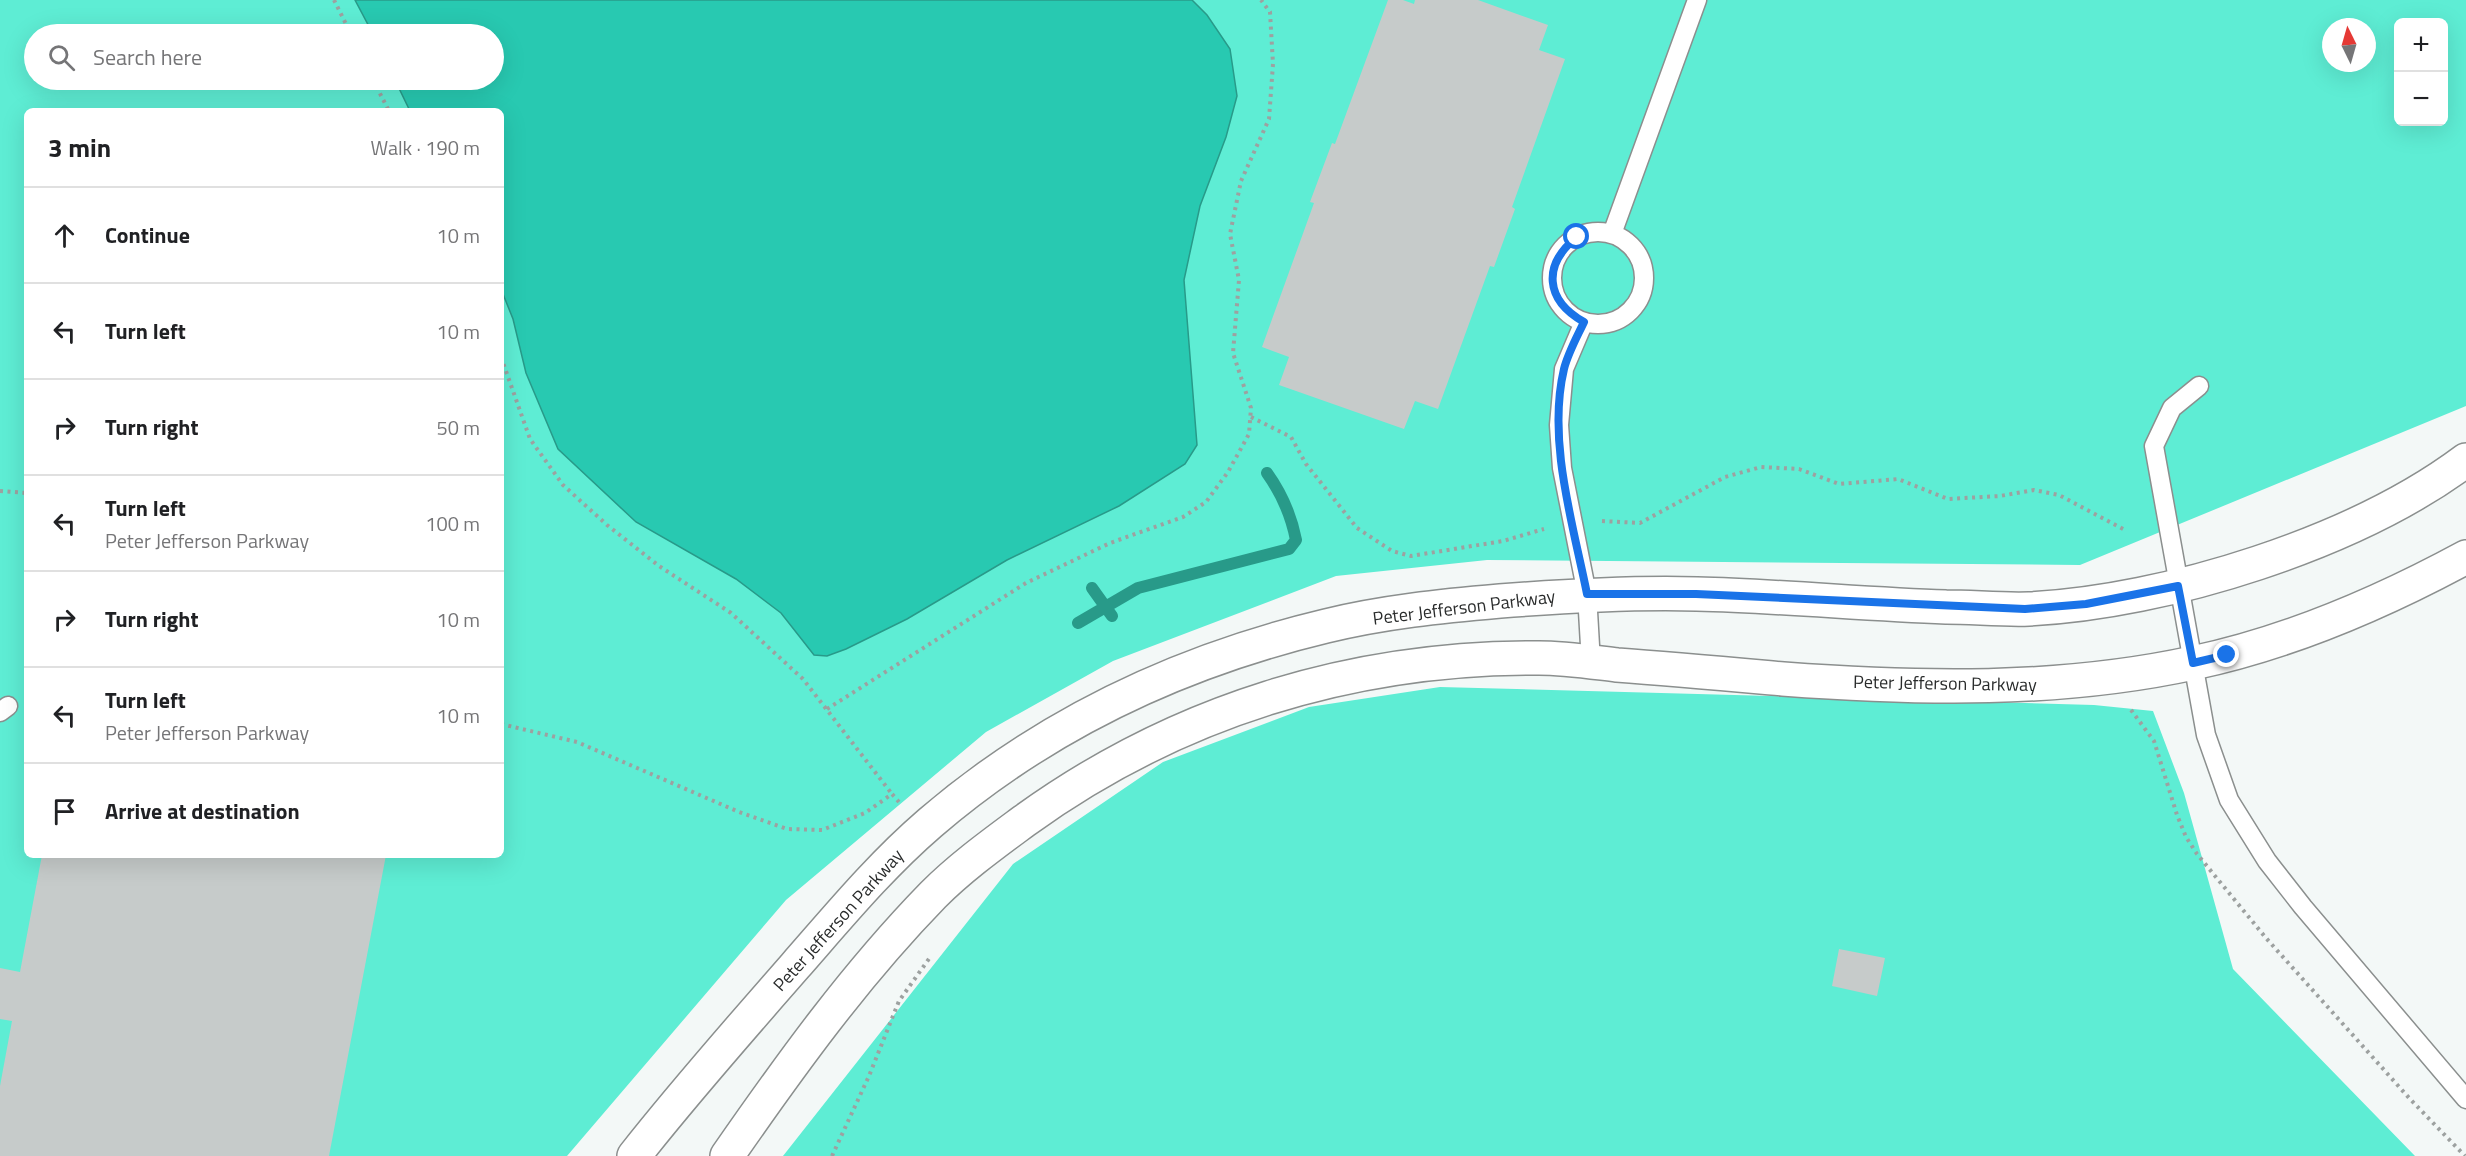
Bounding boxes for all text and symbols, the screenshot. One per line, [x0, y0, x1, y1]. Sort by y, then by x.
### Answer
north arrow [2322, 18, 2376, 72]
map controls [2394, 18, 2448, 126]
button: + [2394, 18, 2448, 72]
search box [24, 24, 504, 90]
text: Search here [93, 40, 202, 74]
icon: search [45, 41, 78, 74]
button: − [2394, 72, 2448, 126]
text: 3 min [48, 128, 111, 167]
text: Walk · 190 m [371, 132, 480, 163]
text: Continue [105, 218, 190, 252]
icon: ahead [48, 219, 81, 252]
text: 10 m [436, 220, 480, 251]
route start [1563, 223, 1589, 249]
text: Turn left [105, 314, 186, 348]
icon: left [48, 315, 81, 348]
text: 10 m [436, 316, 480, 347]
text: Turn right [105, 410, 199, 444]
icon: right [48, 411, 81, 444]
text: 50 m [436, 412, 480, 443]
text: Turn left [105, 491, 186, 525]
icon: left [48, 507, 81, 540]
text: 100 m [425, 508, 480, 539]
text: Peter Jefferson Parkway [105, 525, 309, 556]
street label: Peter Jefferson Parkway [1371, 582, 1557, 632]
text: Turn right [105, 602, 199, 636]
icon: right [48, 603, 81, 636]
text: 10 m [436, 604, 480, 635]
route end [2213, 641, 2239, 667]
street label: Peter Jefferson Parkway [1853, 668, 2037, 698]
text: Turn left [105, 683, 186, 717]
icon: left [48, 699, 81, 732]
text: 10 m [436, 700, 480, 731]
text: Peter Jefferson Parkway [105, 717, 309, 748]
text: Arrive at destination [105, 794, 300, 828]
icon: arrive [48, 795, 81, 828]
street label: Peter Jefferson Parkway [767, 842, 910, 997]

